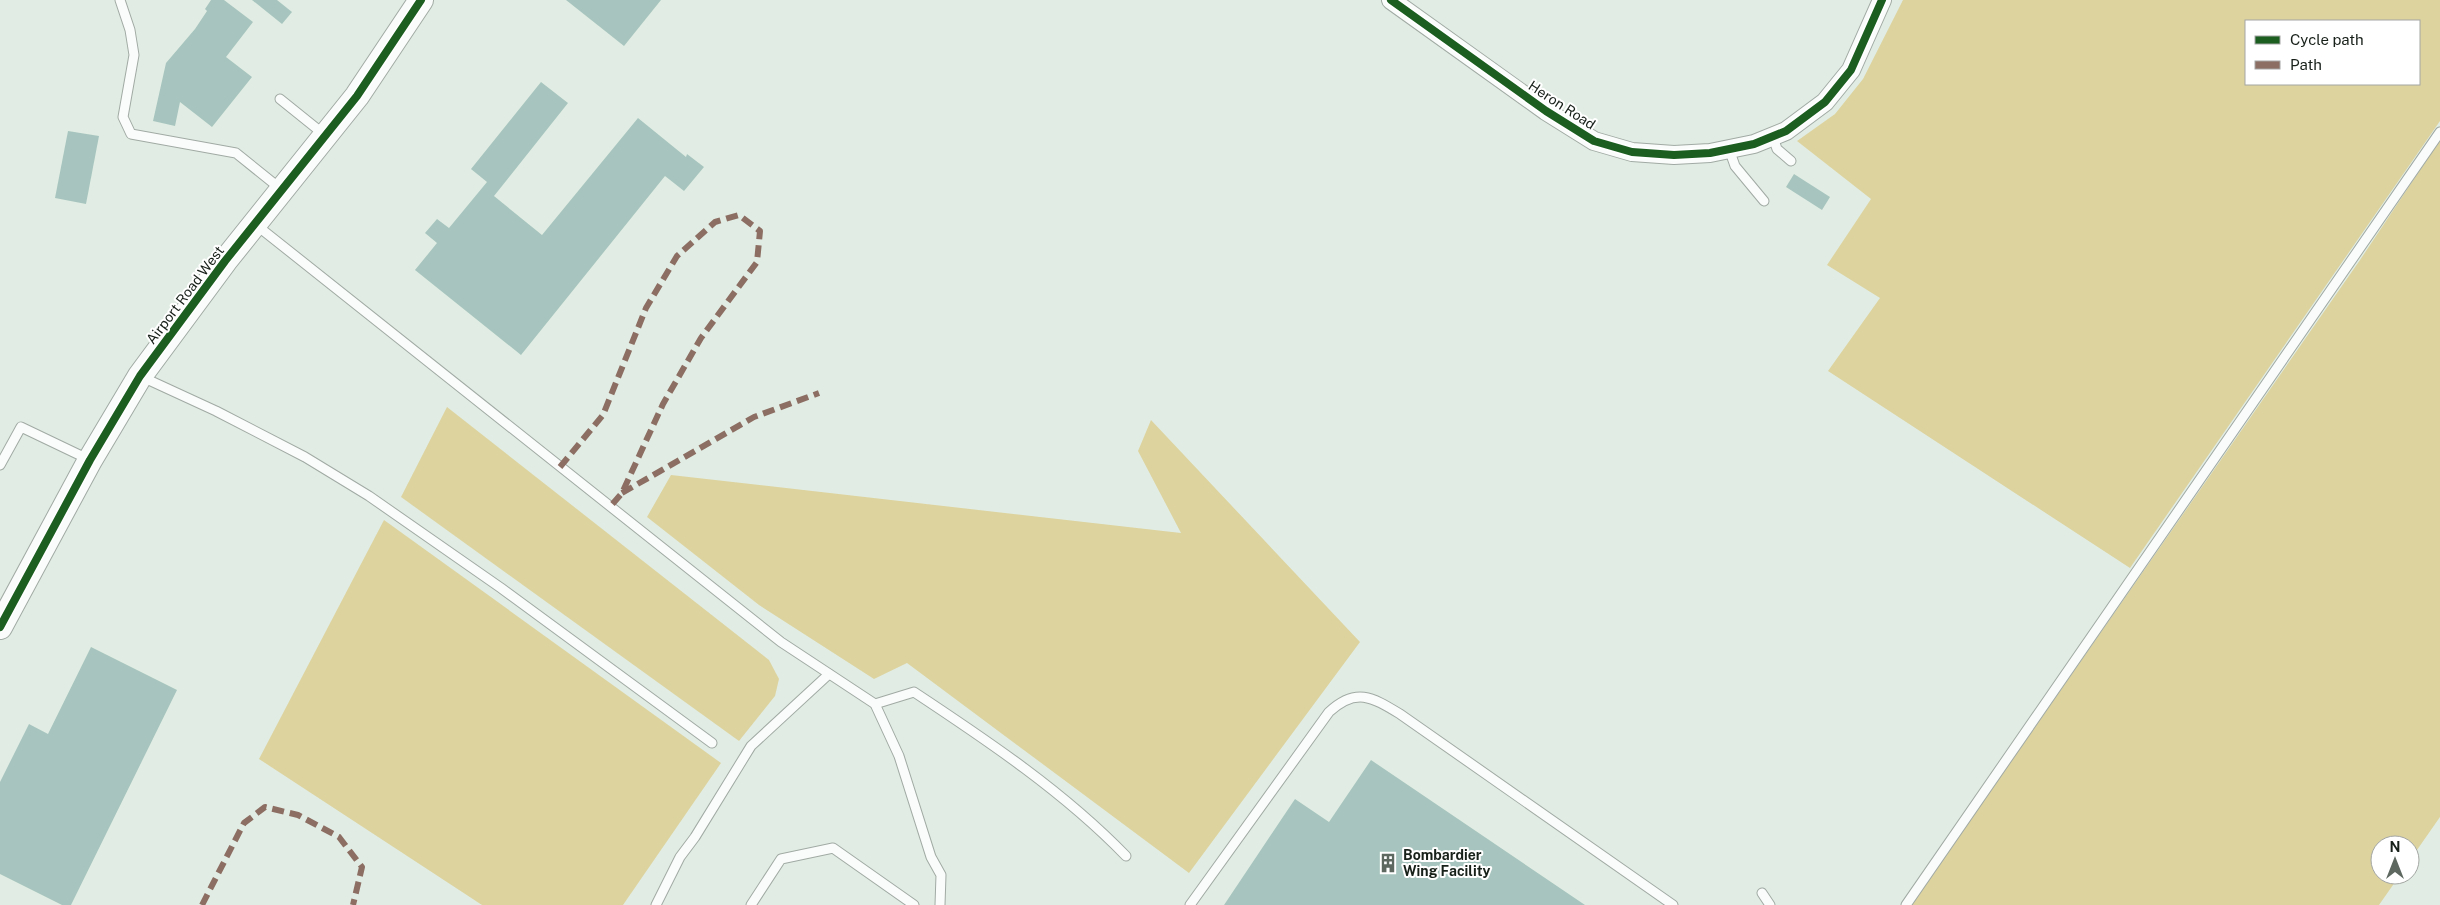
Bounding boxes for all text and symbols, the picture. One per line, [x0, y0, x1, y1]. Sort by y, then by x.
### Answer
legend [2245, 20, 2420, 85]
text: Cycle path [2290, 31, 2364, 48]
text: Path [2290, 56, 2322, 73]
street label: Heron Road [1526, 77, 1598, 133]
street label: Airport Road West [143, 243, 227, 347]
north arrow [2370, 835, 2420, 885]
text: N [2390, 839, 2400, 855]
place label: Bombardier Wing Facility [1403, 847, 1490, 879]
building icon: Bombardier Wing Facility [1377, 852, 1399, 874]

